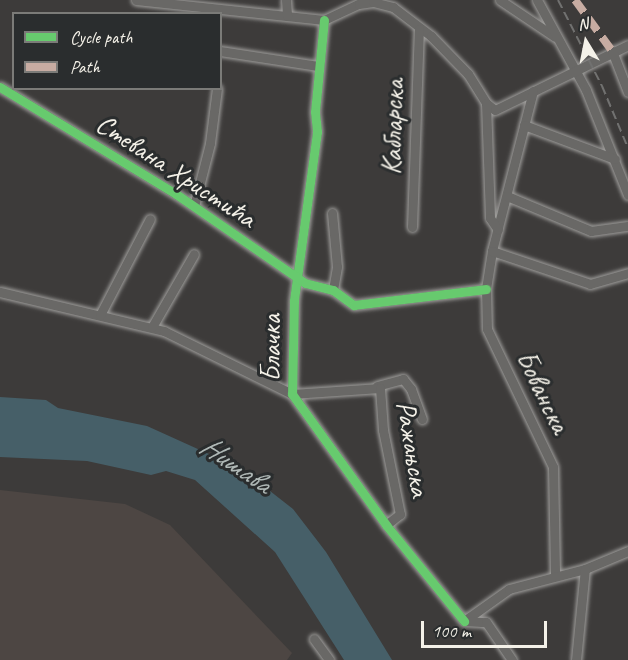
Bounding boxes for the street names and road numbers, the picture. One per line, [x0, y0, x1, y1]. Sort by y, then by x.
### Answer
street label: Кабларска [375, 79, 411, 175]
street label: Стевана Христића [90, 107, 262, 235]
street label: Блачка [254, 314, 288, 382]
street label: Бованска [509, 345, 577, 439]
street label: Ражањска [389, 399, 437, 499]

